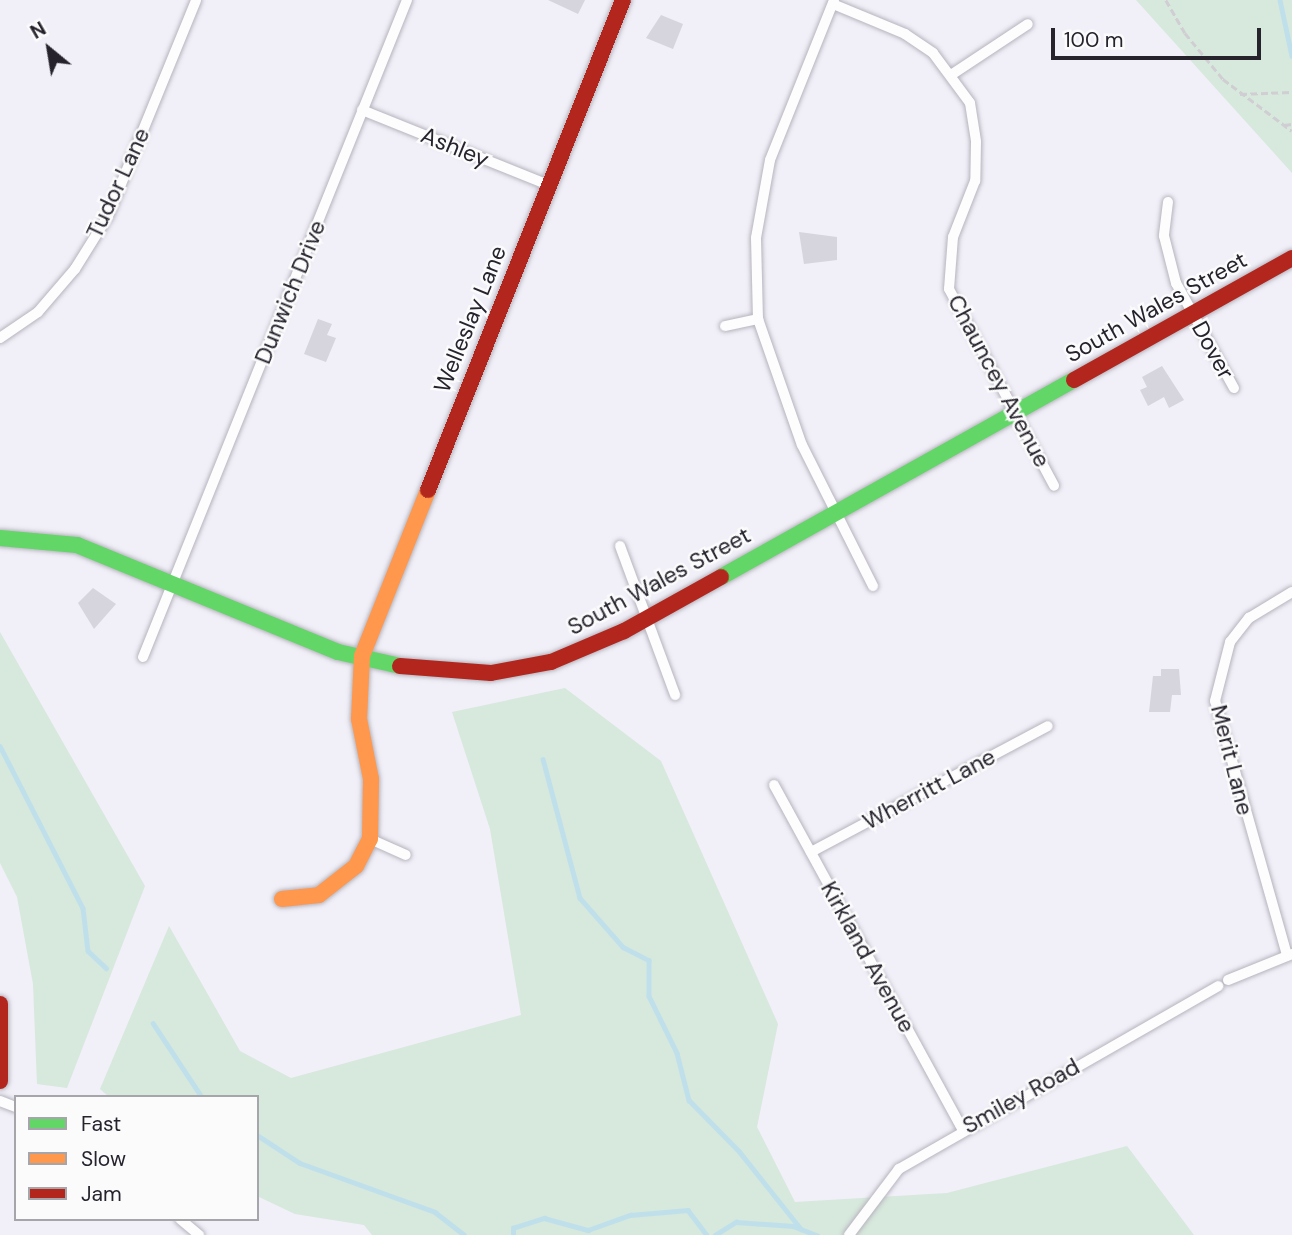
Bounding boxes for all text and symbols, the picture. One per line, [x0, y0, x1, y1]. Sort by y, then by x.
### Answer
north arrow [14, 14, 84, 84]
scale bar [1054, 14, 1264, 58]
text: N [26, 16, 50, 45]
text: 100 m [1064, 26, 1124, 54]
street label: Ashley [417, 121, 493, 173]
street label: Tudor Lane [80, 123, 156, 243]
street label: Dunwich Drive [249, 216, 331, 368]
street label: Welleslay Lane [428, 241, 512, 397]
street label: South Wales Street [1060, 246, 1252, 368]
street label: Chauncey Avenue [942, 290, 1056, 472]
street label: Dover [1186, 316, 1240, 384]
street label: South Wales Street [563, 521, 755, 641]
street label: Merit Lane [1205, 702, 1259, 818]
street label: Wherritt Lane [858, 743, 1000, 835]
street label: Kirkland Avenue [815, 877, 921, 1037]
street label: Smiley Road [958, 1053, 1084, 1139]
legend [14, 1095, 259, 1221]
text: Fast [81, 1110, 121, 1138]
text: Slow [81, 1145, 126, 1173]
text: Jam [81, 1180, 122, 1208]

